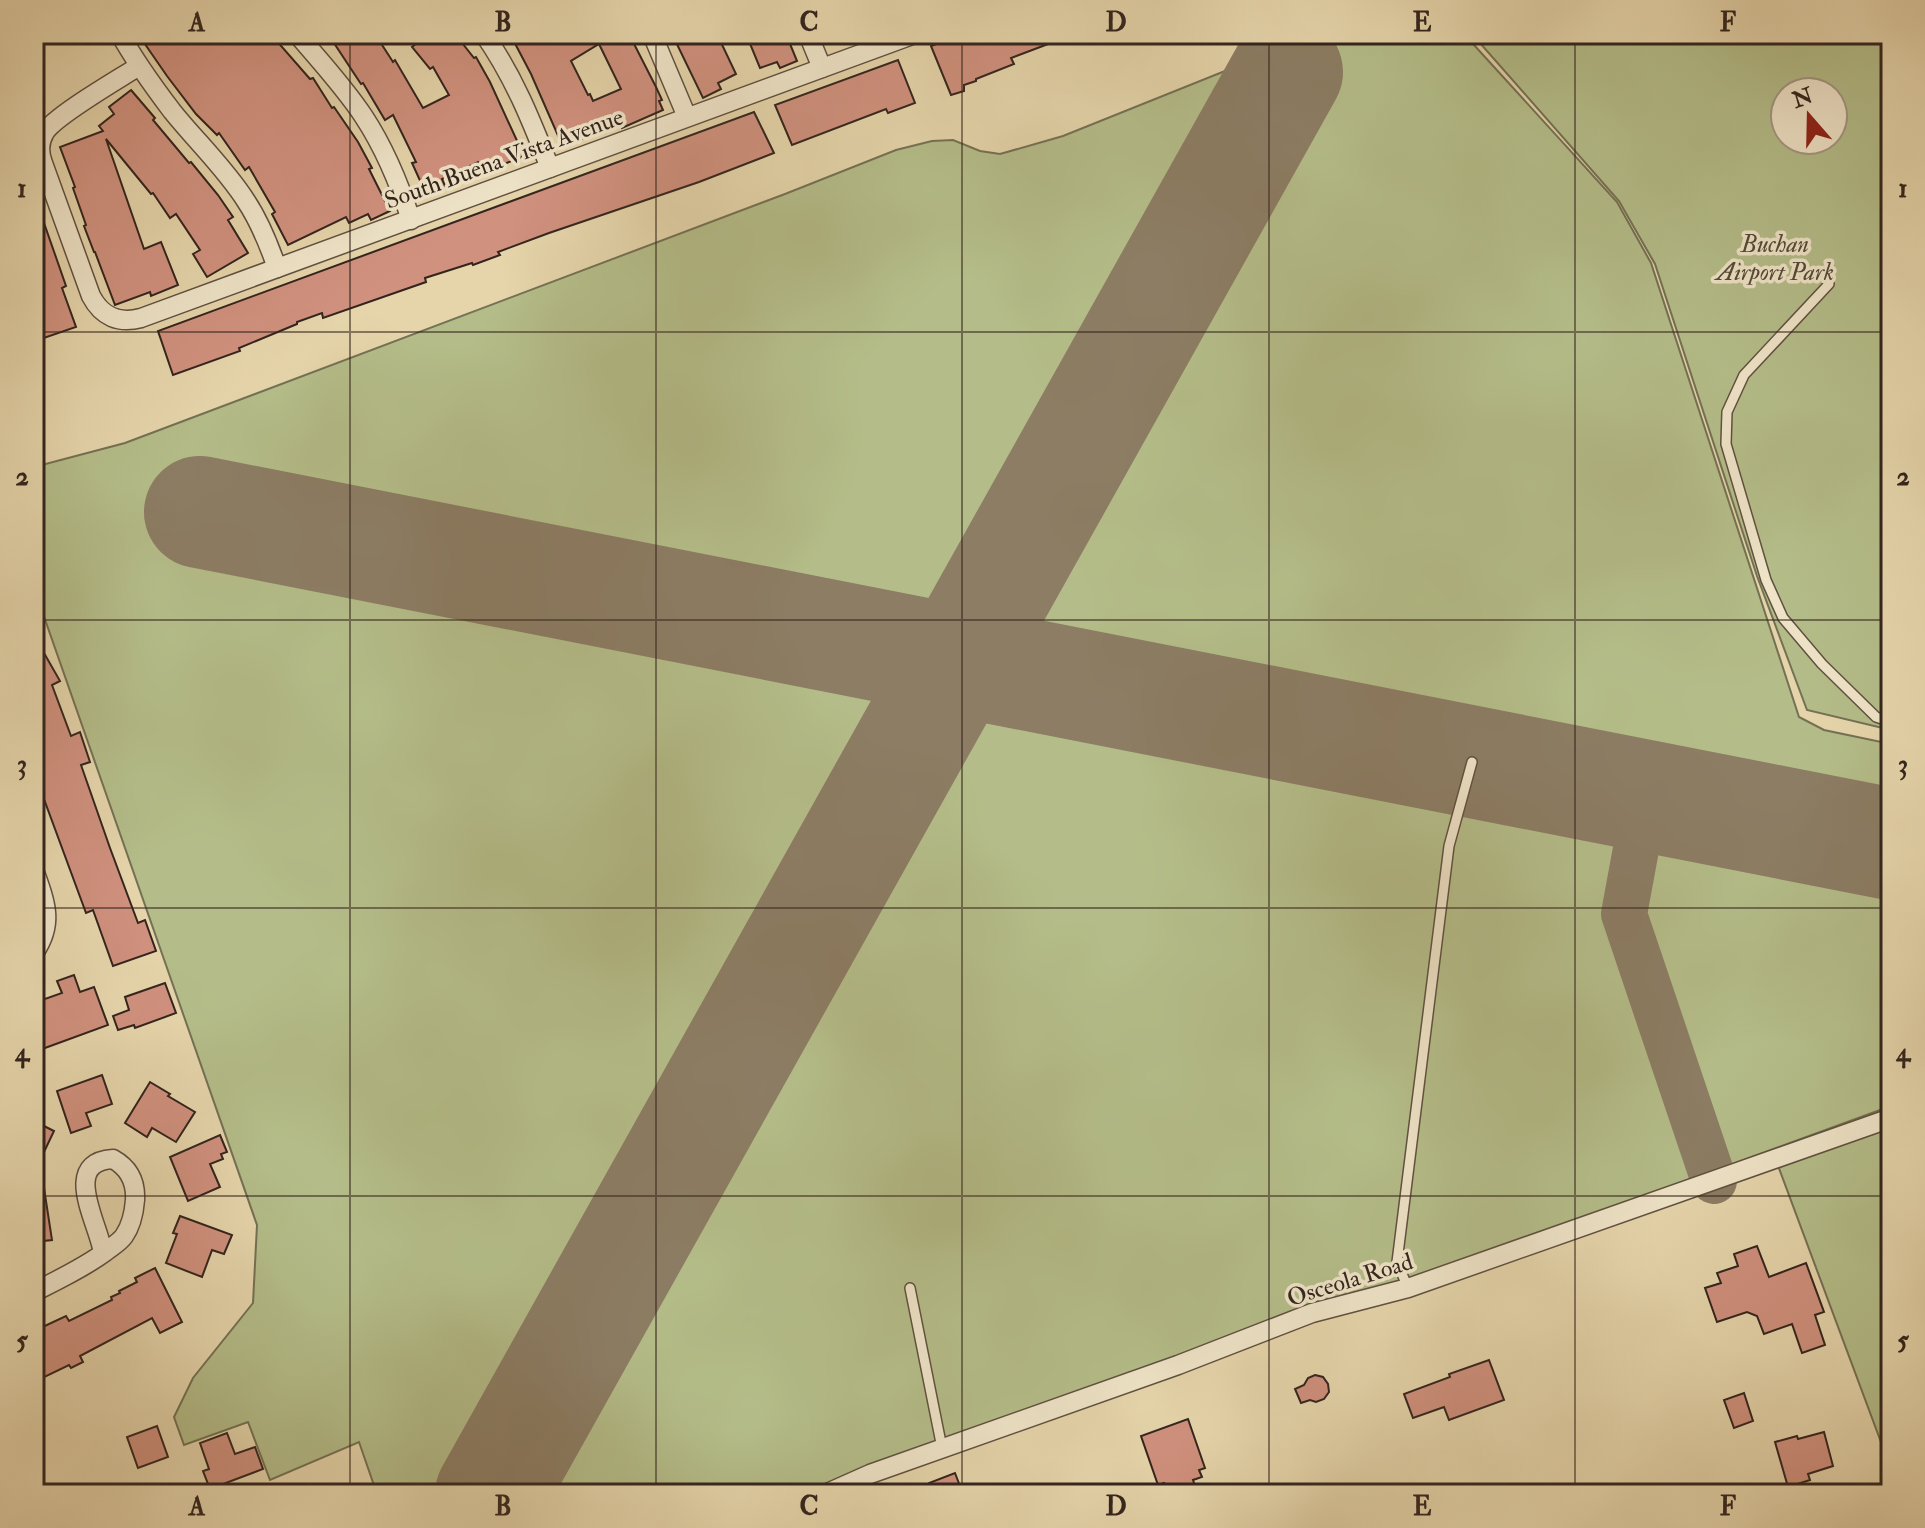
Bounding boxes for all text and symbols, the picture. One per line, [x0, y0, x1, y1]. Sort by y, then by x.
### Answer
text: A [188, 7, 206, 39]
text: B [494, 7, 512, 39]
text: C [799, 7, 819, 39]
text: D [1105, 7, 1127, 39]
text: E [1413, 7, 1432, 39]
text: F [1720, 7, 1737, 39]
north arrow [1769, 76, 1849, 156]
text: N [1788, 82, 1817, 115]
street label: South Buena Vista Avenue [380, 101, 628, 217]
text: 1 [17, 173, 27, 205]
text: 1 [1898, 173, 1908, 205]
park label: Buchan Airport Park [1713, 229, 1834, 288]
text: 2 [15, 461, 29, 493]
text: 2 [1896, 461, 1910, 493]
text: 3 [17, 749, 27, 781]
text: 3 [1898, 749, 1908, 781]
text: 4 [14, 1037, 31, 1069]
text: 4 [1895, 1037, 1912, 1069]
street label: Osceola Road [1283, 1246, 1417, 1314]
text: 5 [16, 1325, 28, 1357]
text: 5 [1897, 1325, 1909, 1357]
text: A [188, 1491, 206, 1523]
text: B [494, 1491, 512, 1523]
text: C [799, 1491, 819, 1523]
text: D [1105, 1491, 1127, 1523]
text: E [1413, 1491, 1432, 1523]
text: F [1720, 1491, 1737, 1523]

